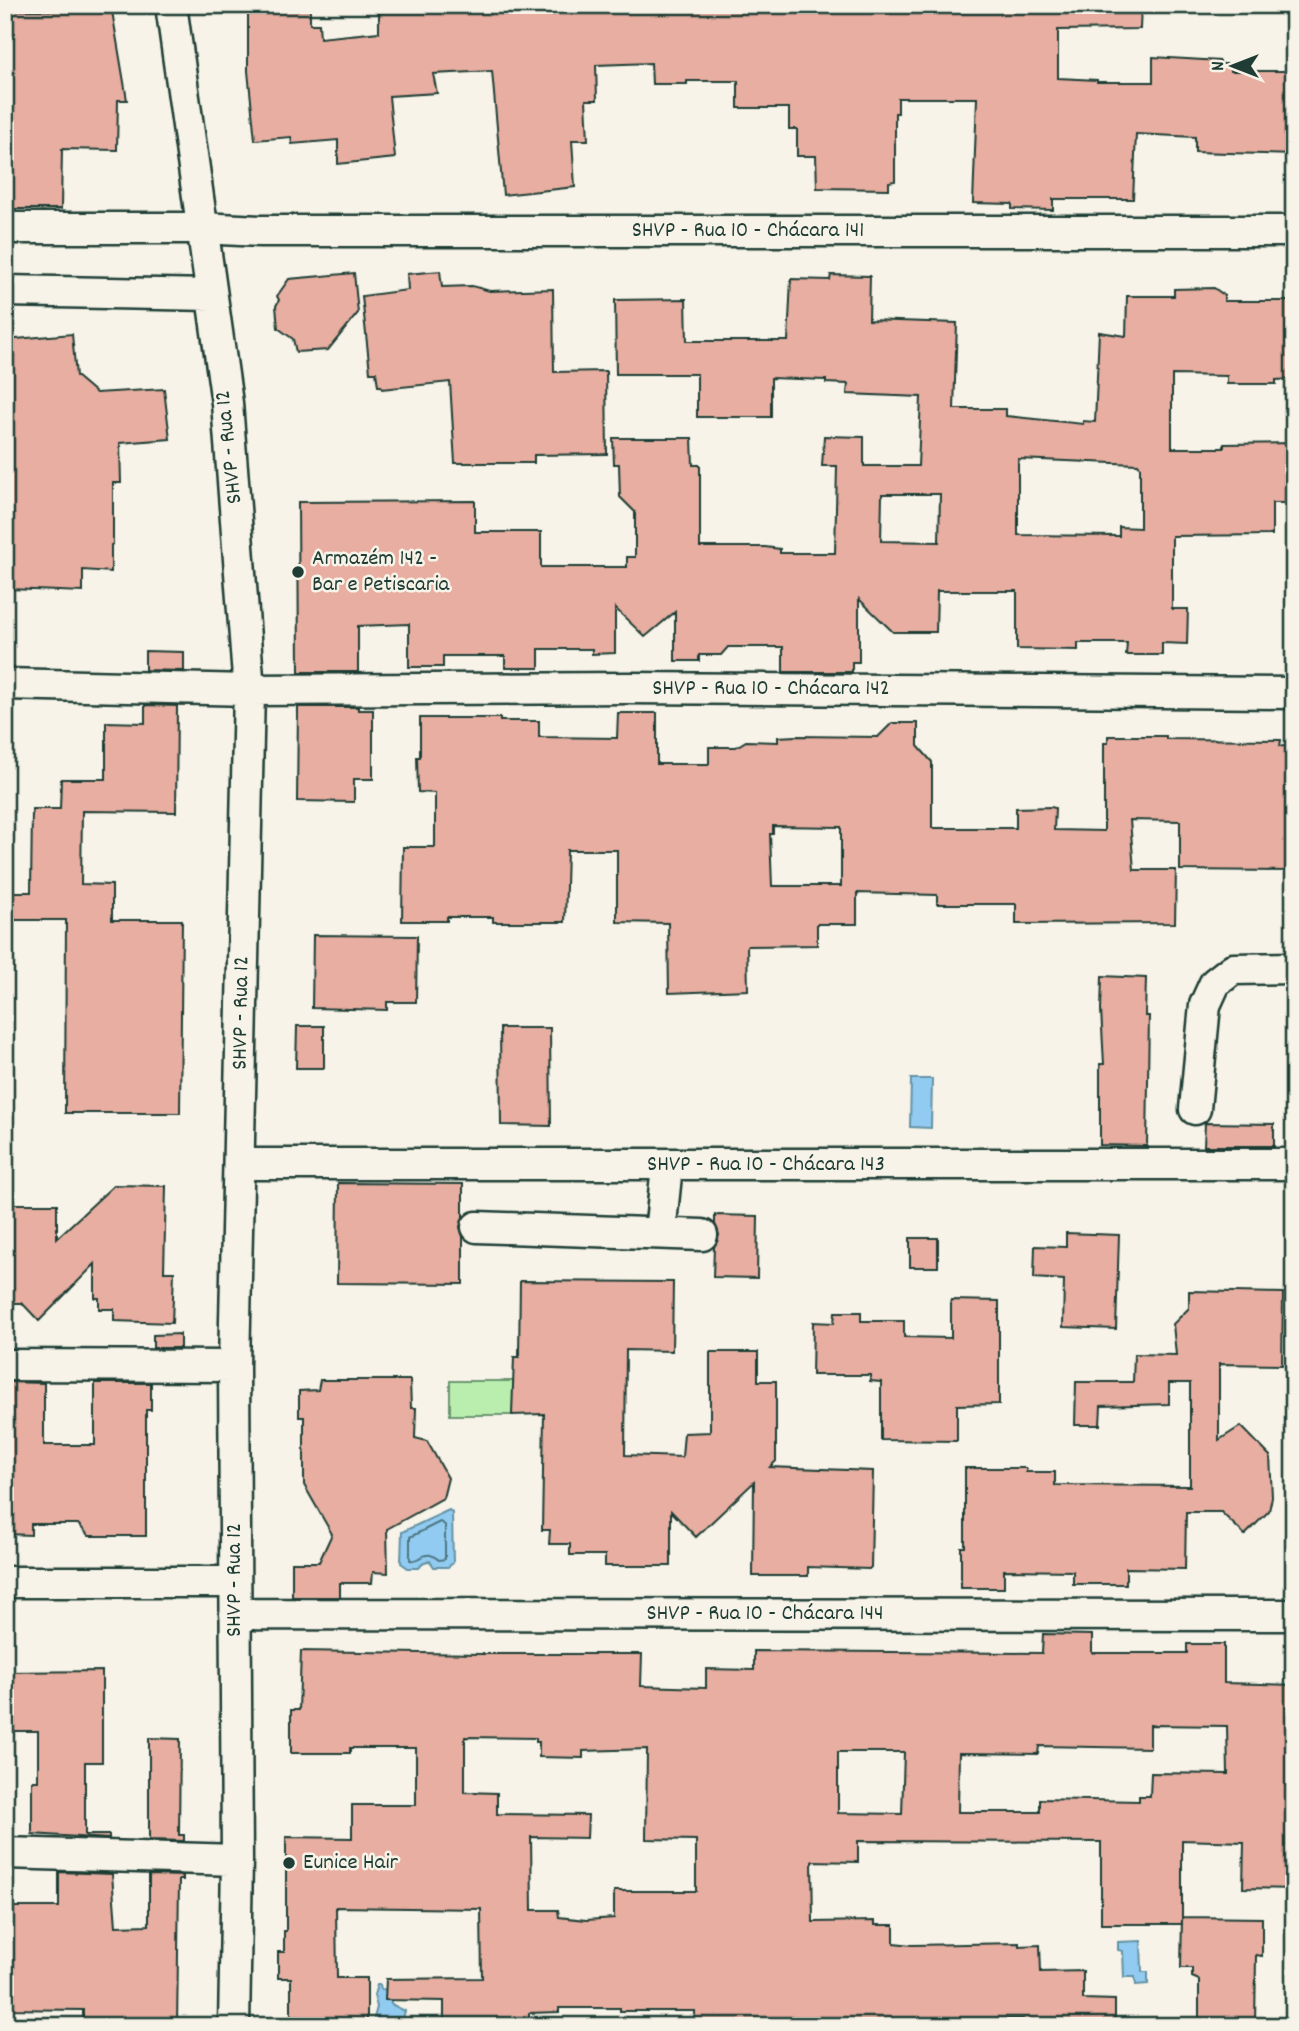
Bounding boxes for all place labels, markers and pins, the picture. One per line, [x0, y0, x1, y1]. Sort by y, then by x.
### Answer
place label: Armazém 142 - Bar e Petiscaria [312, 543, 451, 602]
marker: Armazém 142 - Bar e Petiscaria [290, 564, 306, 580]
place label: Eunice Hair [303, 1847, 399, 1880]
marker: Eunice Hair [281, 1855, 297, 1871]

